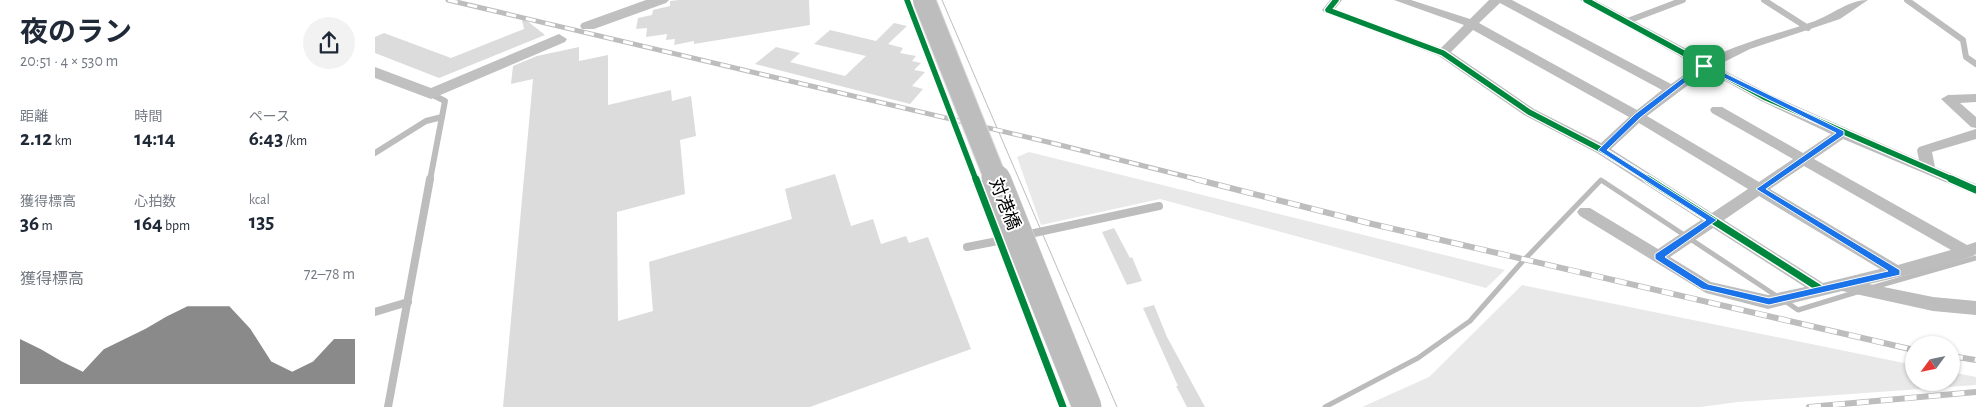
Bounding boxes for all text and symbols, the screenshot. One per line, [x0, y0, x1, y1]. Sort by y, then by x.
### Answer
button: share [303, 17, 355, 69]
text: 夜のラン [20, 19, 132, 47]
pin [1683, 45, 1725, 87]
icon: arrive [1690, 52, 1718, 80]
text: 20:51 · 4 × 530 m [20, 53, 118, 69]
text: 距離 [20, 110, 48, 124]
text: 時間 [134, 110, 162, 124]
text: ペース [249, 110, 290, 124]
text: 2.12 [20, 128, 52, 149]
text: 14:14 [134, 128, 175, 149]
text: 6:43 [249, 128, 283, 149]
text: km [52, 134, 72, 148]
text: /km [283, 134, 307, 148]
street label: 対港橋 [986, 176, 1023, 233]
text: kcal [249, 193, 270, 207]
text: 獲得標高 [20, 195, 76, 209]
text: 心拍数 [134, 195, 176, 209]
text: 135 [249, 211, 274, 232]
text: 36 [20, 213, 39, 234]
text: 164 [134, 213, 163, 234]
text: m [39, 219, 53, 233]
text: bpm [163, 219, 190, 233]
text: 72–78 m [304, 266, 355, 282]
text: 獲得標高 [20, 271, 84, 287]
north arrow [1905, 336, 1960, 391]
map controls [1905, 336, 1960, 391]

